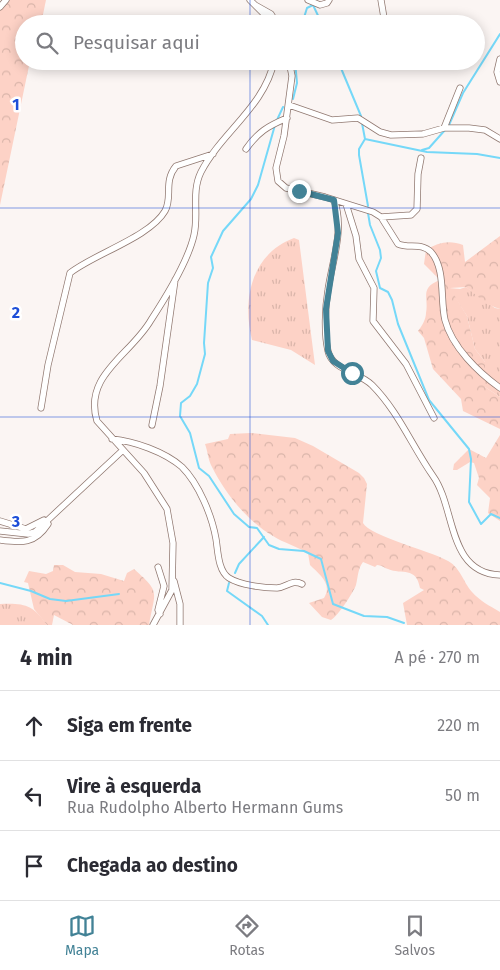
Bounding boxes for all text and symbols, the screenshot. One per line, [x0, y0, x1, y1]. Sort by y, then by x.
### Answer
search box [15, 15, 485, 70]
icon: search [33, 29, 61, 57]
text: Pesquisar aqui [73, 31, 200, 54]
text: 1 [12, 95, 20, 114]
route end [288, 180, 311, 203]
text: 2 [12, 303, 20, 322]
route start [341, 362, 364, 385]
text: 3 [11, 512, 20, 531]
text: 4 min [20, 645, 73, 671]
text: A pé · 270 m [394, 648, 480, 667]
icon: ahead [20, 712, 48, 740]
text: Siga em frente [67, 714, 192, 737]
text: 220 m [437, 716, 480, 735]
text: Vire à esquerda [67, 775, 201, 798]
icon: left [20, 782, 48, 810]
text: 50 m [445, 786, 480, 805]
text: Rua Rudolpho Alberto Hermann Gums [67, 798, 343, 817]
icon: arrive [20, 852, 48, 880]
text: Chegada ao destino [67, 854, 238, 877]
tab: Mapa [65, 912, 99, 959]
tab: Rotas [229, 912, 265, 959]
tab: Salvos [394, 912, 435, 959]

